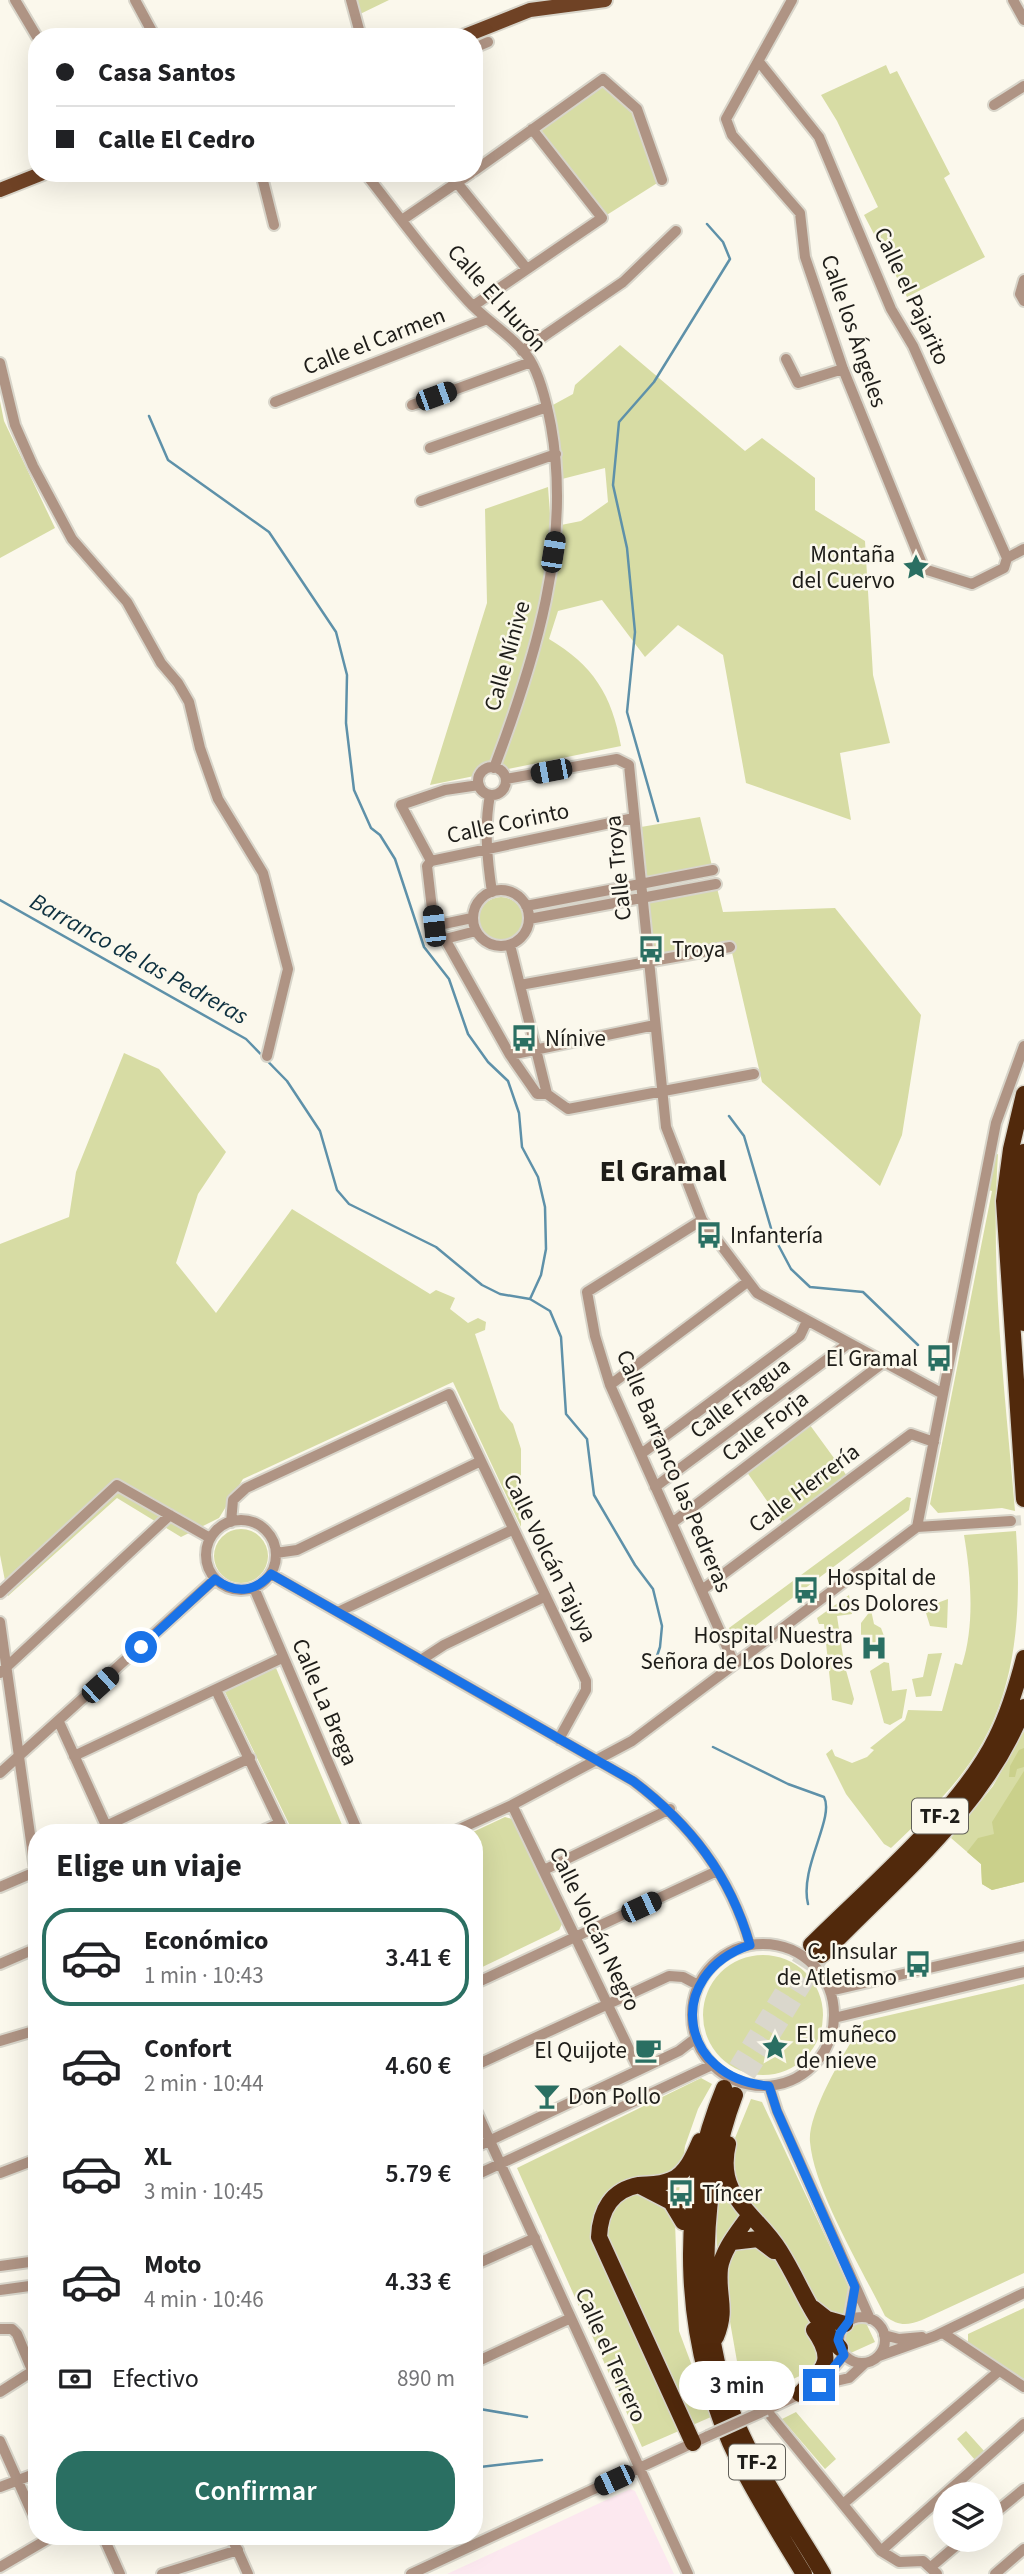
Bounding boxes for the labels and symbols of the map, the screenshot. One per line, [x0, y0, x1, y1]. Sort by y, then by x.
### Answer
street label: Calle el Pajarito [866, 222, 958, 370]
street label: Calle El Hurón [439, 237, 555, 359]
street label: Calle los Ángeles [812, 250, 896, 412]
street label: Calle el Carmen [298, 299, 450, 383]
car [413, 379, 460, 413]
car [540, 530, 567, 574]
place label: Montaña del Cuervo [792, 538, 895, 597]
place icon: Montaña del Cuervo [901, 552, 931, 582]
street label: Calle Nínive [476, 597, 538, 715]
car [529, 757, 574, 785]
street label: Calle Corinto [444, 794, 572, 852]
street label: Calle Troya [596, 814, 640, 922]
water label: Barranco de las Pedreras [23, 884, 255, 1034]
car [422, 904, 447, 948]
place label: Troya [672, 933, 725, 966]
bus stop icon: Troya [636, 934, 666, 964]
place label: Nínive [545, 1022, 606, 1055]
bus stop icon: Nínive [509, 1023, 539, 1053]
district label: El Gramal [599, 1150, 727, 1193]
place label: Infantería [730, 1219, 823, 1252]
bus stop icon: Infantería [694, 1220, 724, 1250]
place label: El Gramal [826, 1342, 918, 1375]
bus stop icon: El Gramal [924, 1343, 954, 1373]
street label: Calle Barranco las Pedreras [608, 1345, 740, 1597]
street label: Calle Fragua [683, 1349, 797, 1447]
street label: Calle Forja [715, 1382, 815, 1470]
street label: Calle Herrería [742, 1435, 866, 1541]
street label: Calle Volcán Tajuya [495, 1468, 605, 1648]
place label: Hospital de Los Dolores [827, 1561, 938, 1620]
bus stop icon: Hospital de Los Dolores [791, 1575, 821, 1605]
place label: Hospital Nuestra Señora de Los Dolores [641, 1619, 853, 1678]
route start [125, 1631, 157, 1663]
street label: Calle La Brega [283, 1633, 367, 1771]
hospital icon: Hospital Nuestra Señora de Los Dolores [859, 1633, 889, 1663]
car [78, 1663, 123, 1707]
road number: TF-2 [912, 1798, 968, 1834]
street label: Calle Volcán Negro [541, 1841, 649, 2017]
car [618, 1889, 665, 1925]
place label: C. Insular de Atletismo [777, 1935, 898, 1994]
bus stop icon: C. Insular de Atletismo [903, 1949, 933, 1979]
place label: El muñeco de nieve [796, 2018, 897, 2077]
place icon: El muñeco de nieve [760, 2032, 790, 2062]
place label: El Quijote [534, 2034, 627, 2067]
cafe icon: El Quijote [633, 2035, 663, 2065]
place label: Don Pollo [568, 2080, 661, 2113]
bar icon: Don Pollo [532, 2081, 562, 2111]
place label: Tíncer [702, 2177, 763, 2210]
bus stop icon: Tíncer [666, 2178, 696, 2208]
street label: Calle el Terrero [567, 2283, 655, 2427]
callout: 3 min [679, 2360, 794, 2410]
route end [803, 2369, 835, 2401]
road number: TF-2 [729, 2444, 785, 2480]
car [591, 2462, 638, 2498]

